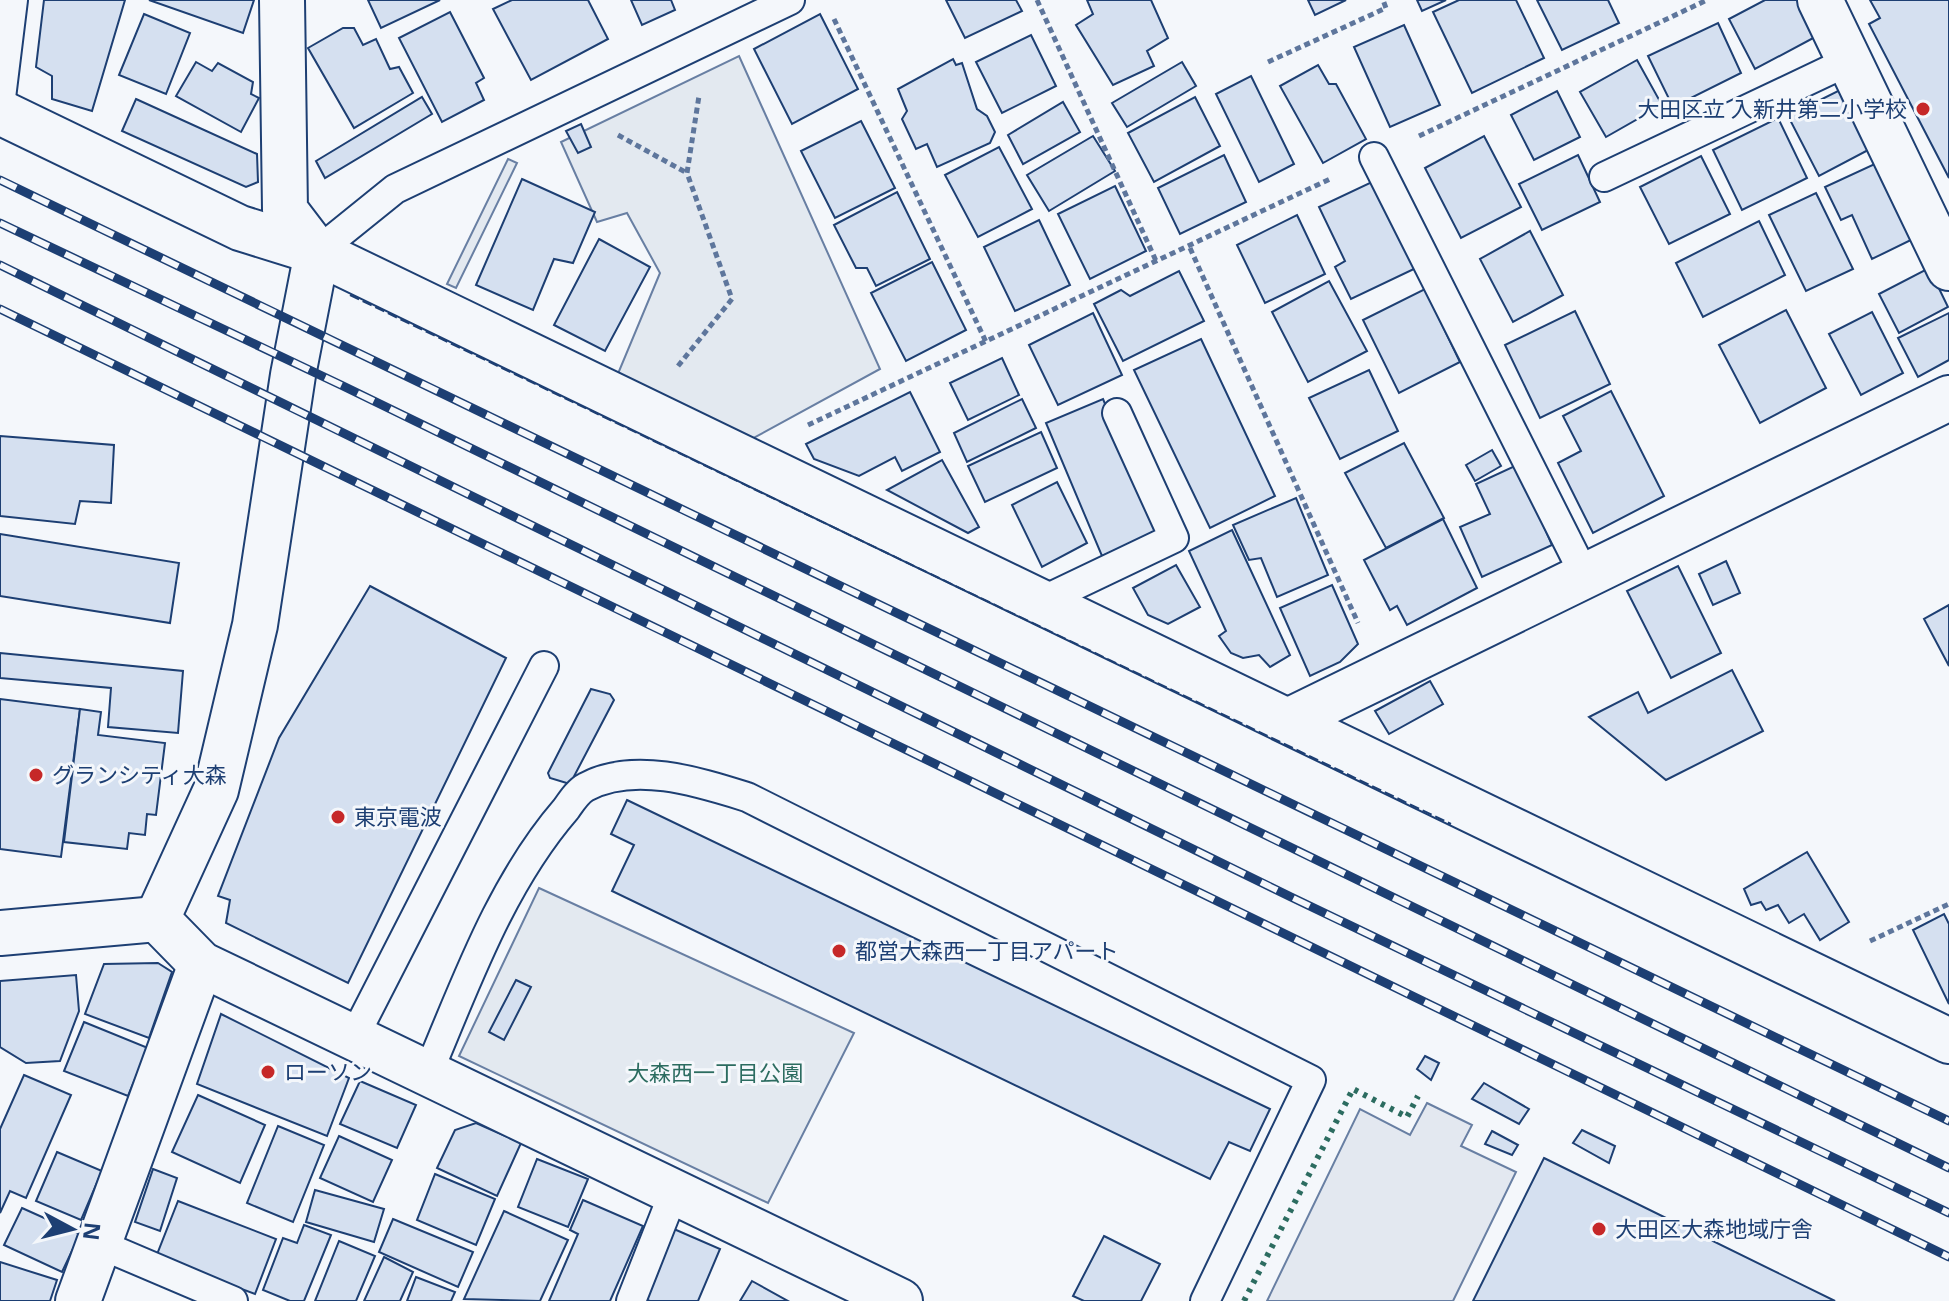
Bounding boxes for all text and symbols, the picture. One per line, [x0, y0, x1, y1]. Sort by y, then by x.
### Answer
place label: 大田区立 入新井第二小学校 [1637, 93, 1907, 123]
marker: 大田区立 入新井第二小学校 [1914, 100, 1932, 118]
place label: グランシティ大森 [52, 759, 227, 789]
marker: グランシティ大森 [27, 766, 45, 784]
place label: 東京電波 [354, 801, 442, 831]
marker: 東京電波 [329, 808, 347, 826]
place label: 都営大森西一丁目アパート [855, 935, 1119, 965]
marker: 都営大森西一丁目アパート [830, 942, 848, 960]
place label: ローソン [284, 1056, 372, 1086]
park label: 大森西一丁目公園 [627, 1057, 803, 1087]
marker: ローソン [259, 1063, 277, 1081]
north arrow [32, 1189, 112, 1269]
place label: 大田区大森地域庁舎 [1615, 1213, 1813, 1243]
marker: 大田区大森地域庁舎 [1590, 1220, 1608, 1238]
text: N [77, 1221, 109, 1242]

